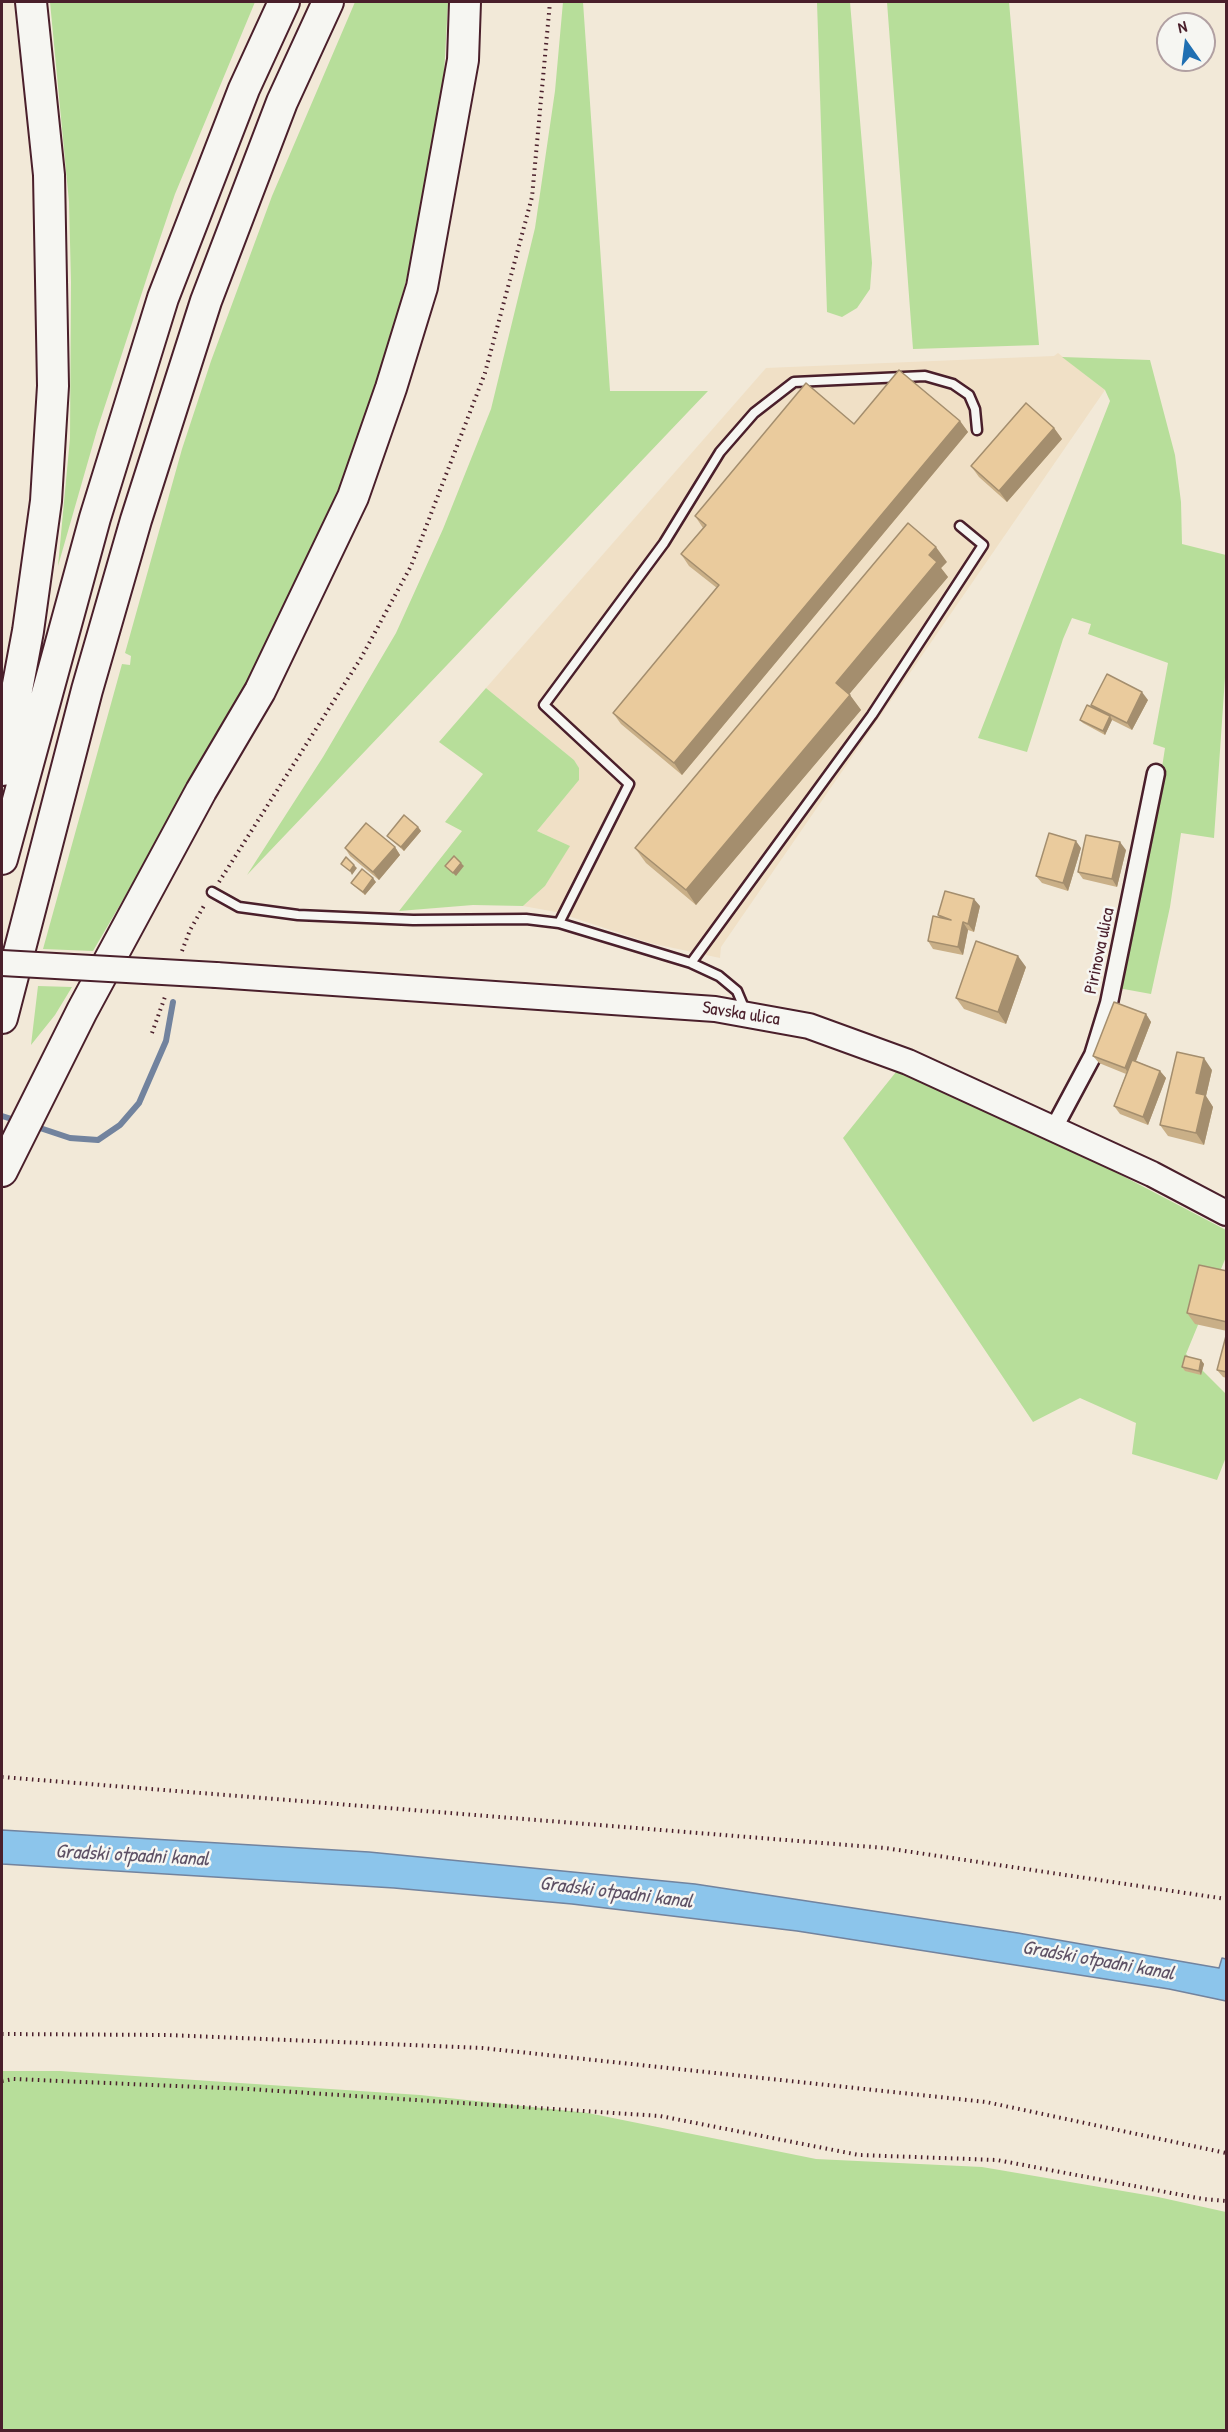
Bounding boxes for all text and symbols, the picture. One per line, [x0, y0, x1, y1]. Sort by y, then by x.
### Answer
north arrow [1156, 12, 1216, 72]
text: N [1175, 15, 1189, 38]
street label: Pirinova ulica [1080, 906, 1120, 996]
street label: Savska ulica [701, 997, 781, 1031]
water label: Gradski otpadni kanal [55, 1840, 209, 1872]
water label: Gradski otpadni kanal [538, 1872, 694, 1914]
water label: Gradski otpadni kanal [1020, 1936, 1176, 1986]

